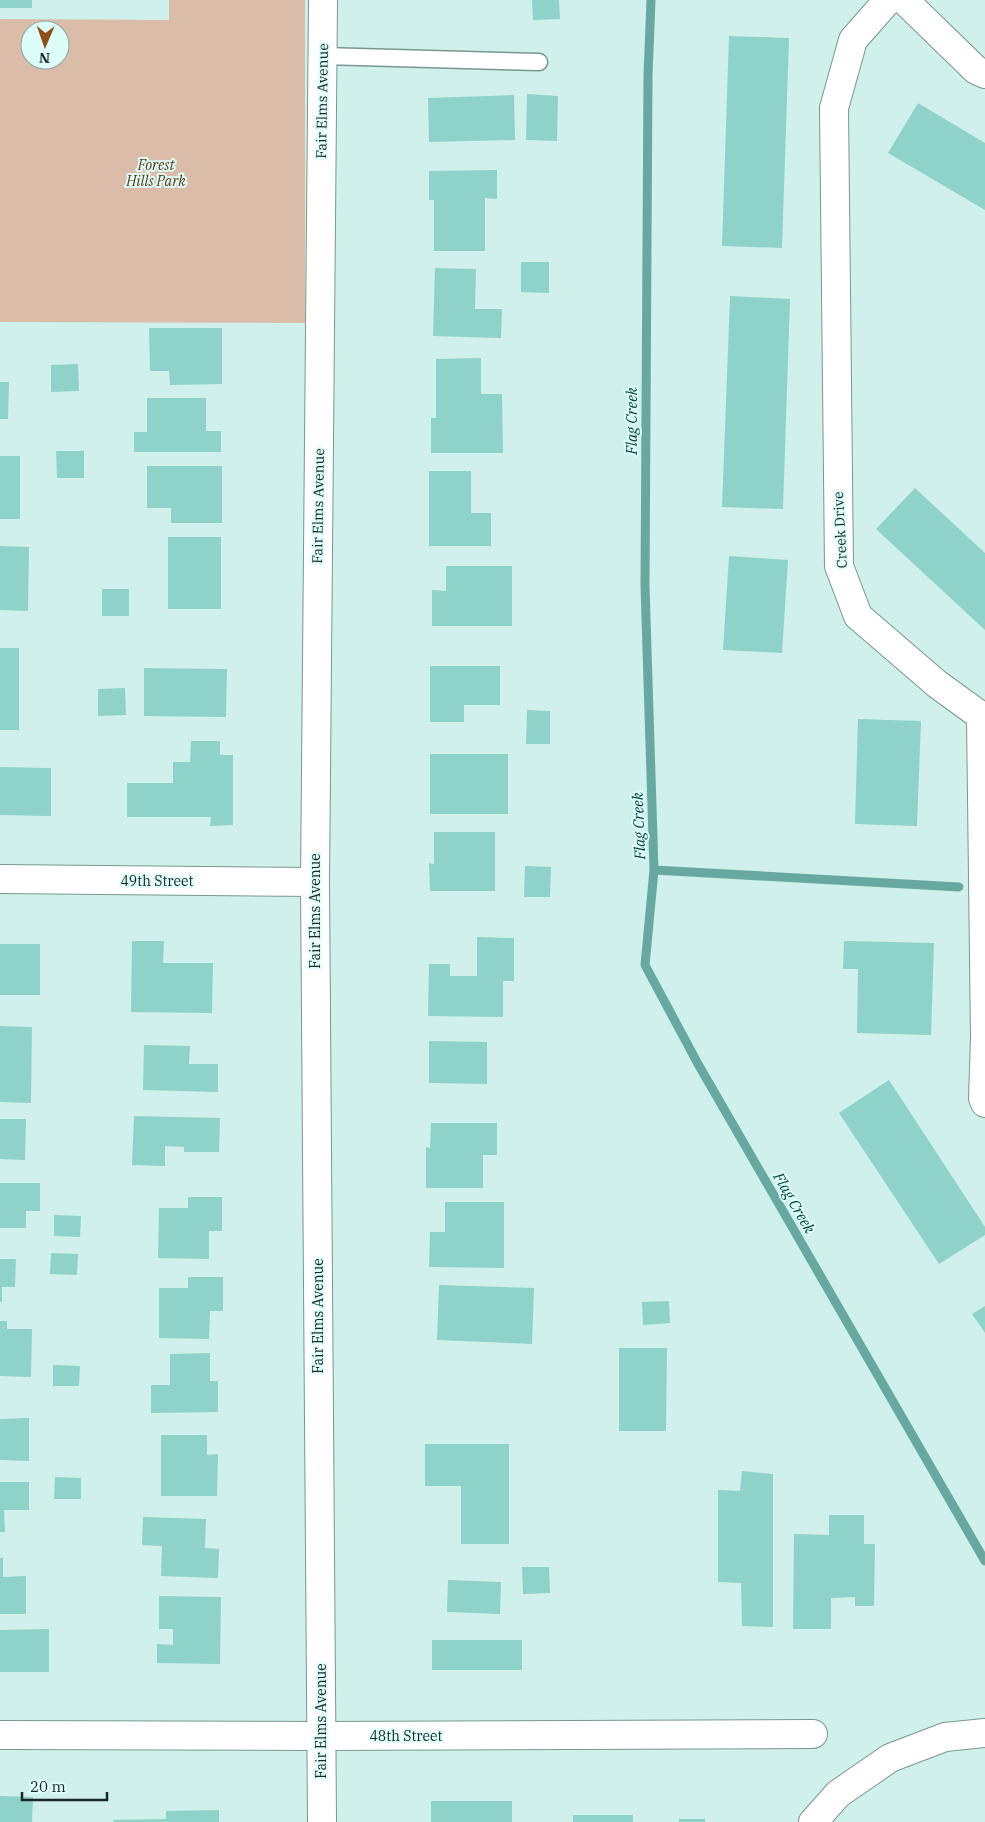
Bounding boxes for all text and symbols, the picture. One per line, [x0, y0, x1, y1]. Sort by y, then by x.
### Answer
north arrow [20, 20, 70, 70]
street label: Fair Elms Avenue [312, 43, 332, 159]
text: N [39, 49, 50, 67]
park label: Forest Hills Park [125, 156, 186, 190]
water label: Flag Creek [622, 387, 641, 456]
street label: Fair Elms Avenue [308, 448, 328, 564]
street label: Creek Drive [829, 491, 851, 569]
water label: Flag Creek [628, 792, 649, 861]
street label: Fair Elms Avenue [306, 853, 324, 969]
street label: 49th Street [120, 872, 194, 890]
water label: Flag Creek [769, 1168, 820, 1237]
street label: Fair Elms Avenue [309, 1258, 327, 1374]
street label: Fair Elms Avenue [312, 1663, 330, 1779]
street label: 48th Street [369, 1727, 443, 1745]
scale bar [22, 1770, 108, 1802]
text: 20 m [30, 1777, 66, 1796]

